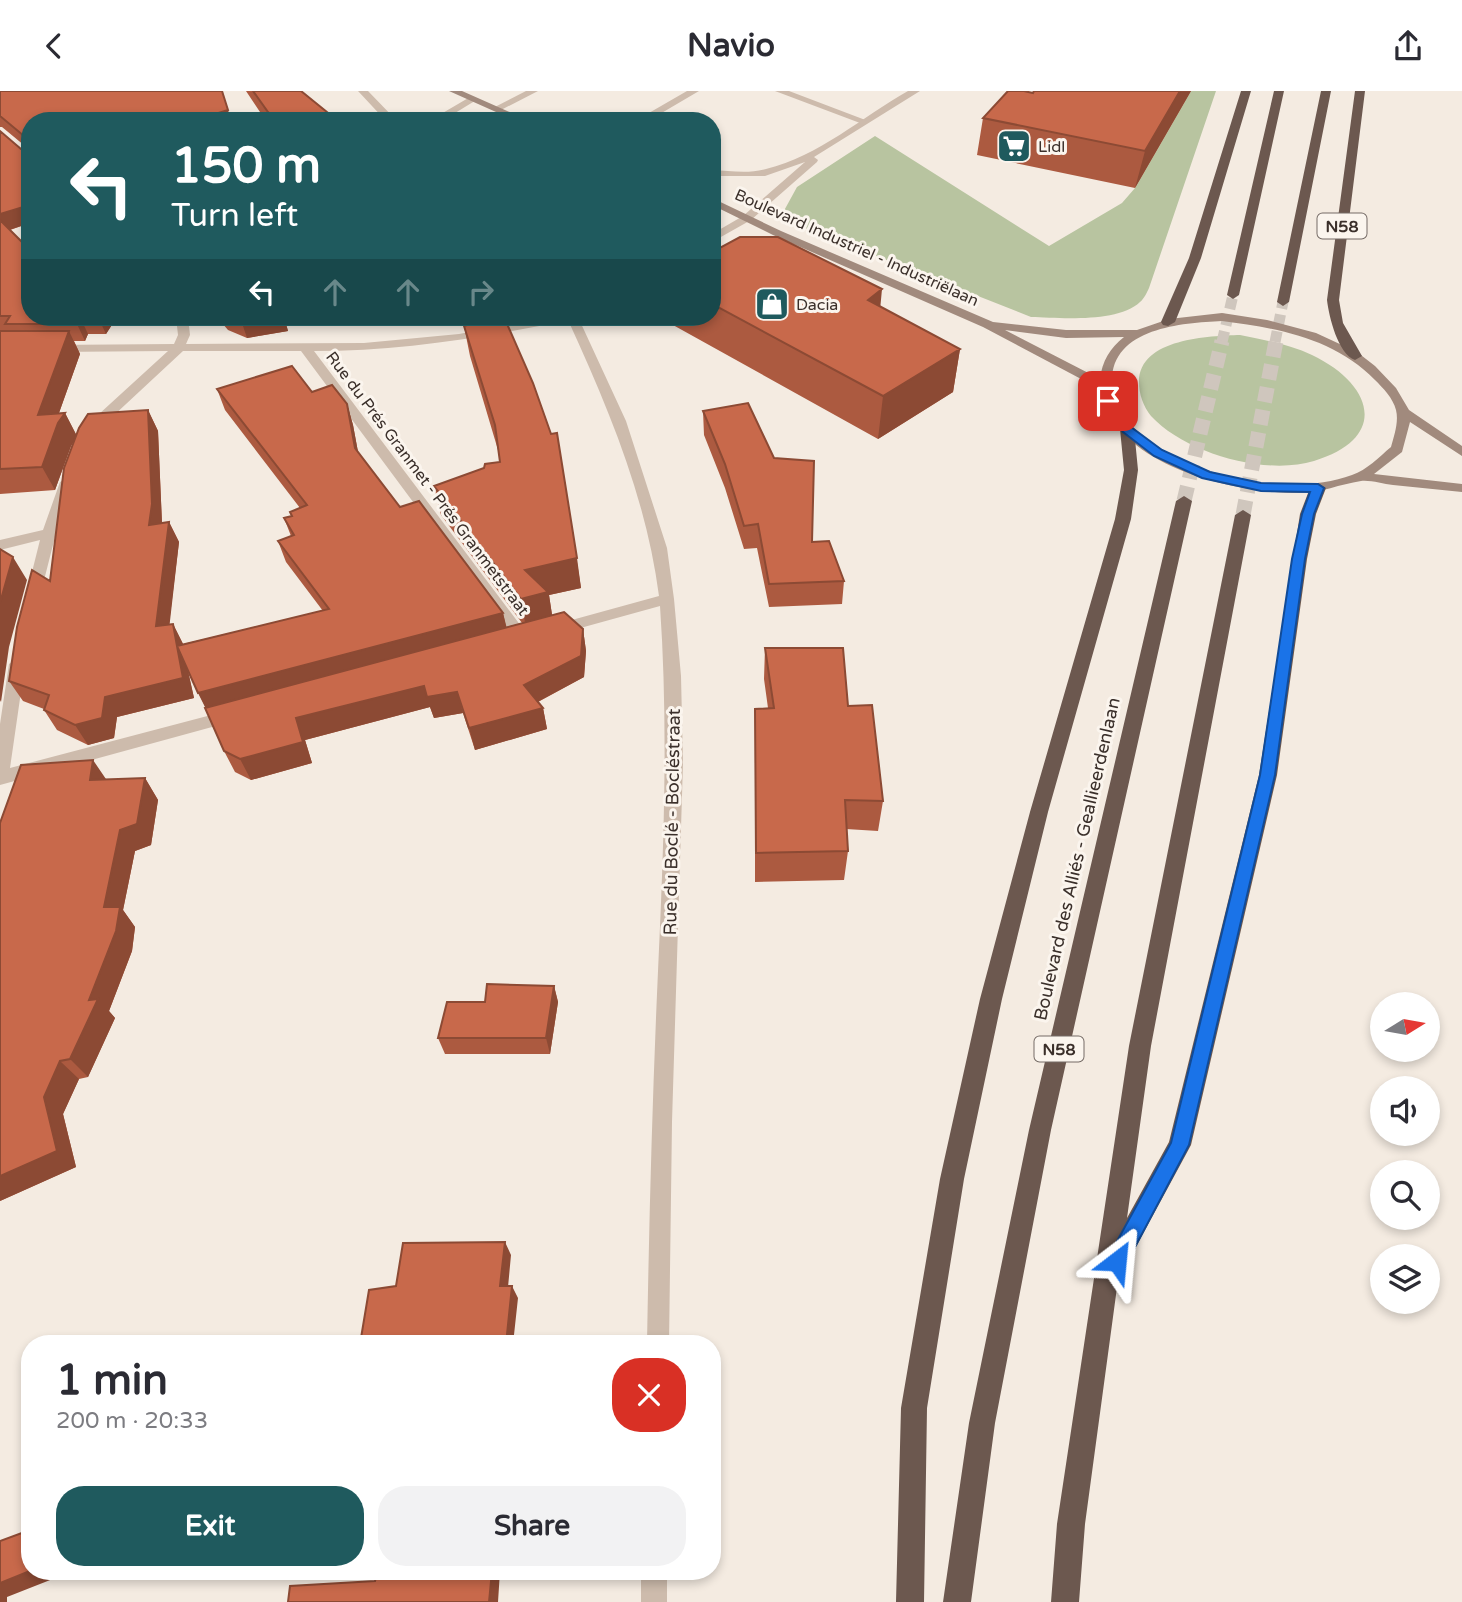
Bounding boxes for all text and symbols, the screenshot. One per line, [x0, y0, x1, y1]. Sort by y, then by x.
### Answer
icon: back [35, 27, 73, 65]
text: Navio [687, 27, 775, 65]
icon: share [1389, 27, 1427, 65]
supermarket icon: Lidl [995, 127, 1033, 165]
text: 150 m [171, 137, 321, 196]
place label: Lidl [1038, 137, 1065, 157]
icon: left [56, 140, 147, 231]
street label: Boulevard Industriel - Industriëlaan [731, 185, 982, 311]
text: Turn left [171, 197, 298, 235]
road number: N58 [1318, 213, 1366, 239]
icon: left [243, 273, 281, 311]
icon: ahead [316, 273, 354, 311]
icon: ahead [389, 273, 427, 311]
icon: right [462, 273, 500, 311]
shop icon: Dacia [753, 285, 791, 323]
place label: Dacia [796, 295, 838, 315]
street label: Rue du Prés Granmet - Prés Granmetstraat [321, 348, 533, 620]
pin [1078, 371, 1138, 431]
icon: arrive [1089, 382, 1127, 420]
street label: Boulevard des Alliés - Geallieerdenlaan [1029, 695, 1125, 1023]
street label: Rue du Boclé - Bocléstraat [659, 708, 685, 936]
north arrow [1370, 992, 1440, 1062]
map controls [1370, 992, 1440, 1314]
road number: N58 [1034, 1037, 1084, 1061]
button: sound [1370, 1076, 1440, 1146]
button: search [1370, 1160, 1440, 1230]
position arrow [1080, 1224, 1154, 1298]
button: layers [1370, 1244, 1440, 1314]
text: 1 min [56, 1355, 168, 1406]
button: close [612, 1358, 686, 1432]
text: 200 m · 20:33 [56, 1407, 208, 1435]
button: Exit [56, 1486, 364, 1566]
button: Share [378, 1486, 686, 1566]

